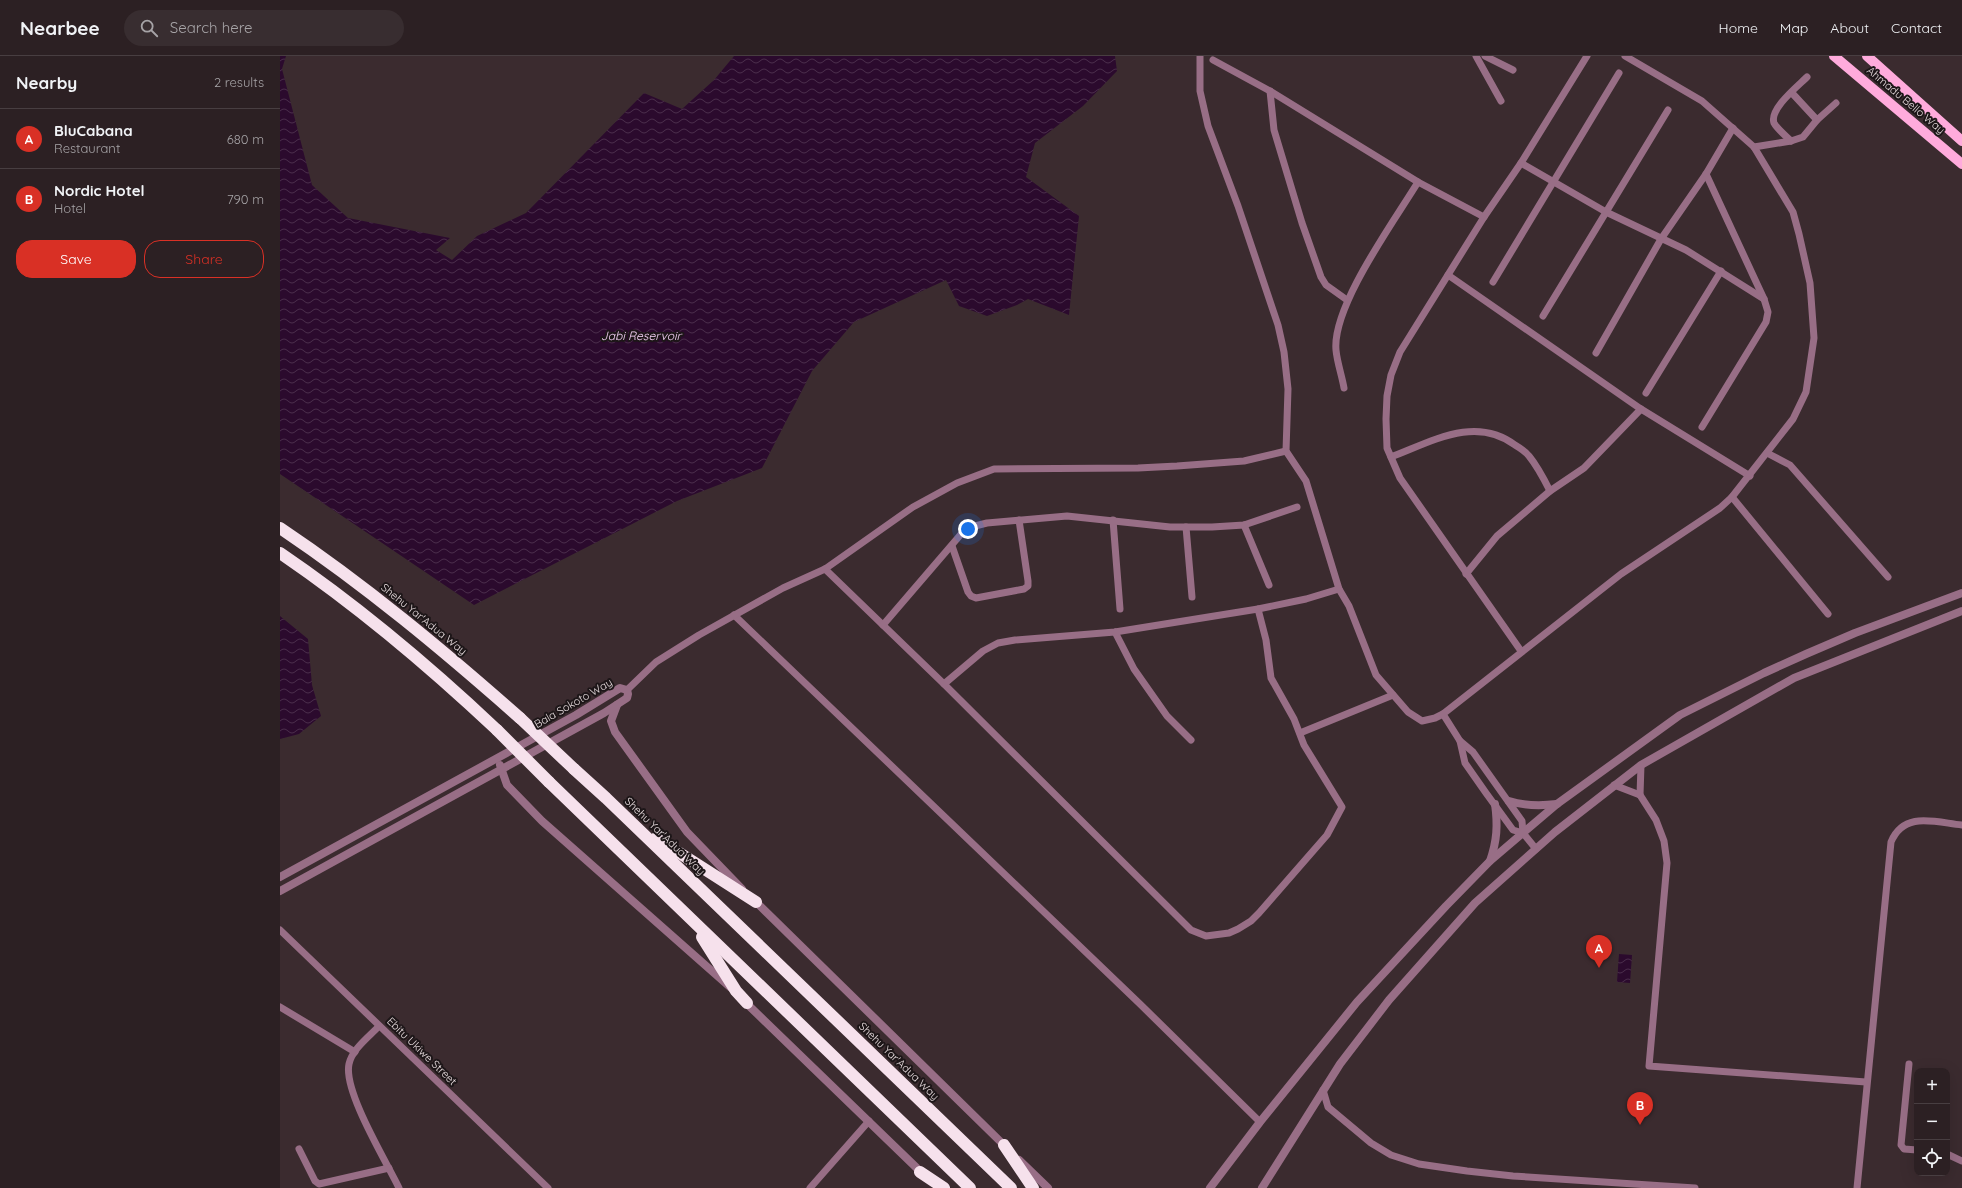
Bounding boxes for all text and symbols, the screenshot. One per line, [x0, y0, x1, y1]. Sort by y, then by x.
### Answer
search box [124, 10, 404, 46]
text: Nearbee [20, 16, 100, 40]
icon: search [138, 17, 160, 39]
text: Search here [170, 18, 253, 37]
text: Home [1719, 19, 1758, 37]
text: Map [1780, 19, 1808, 37]
text: About [1830, 19, 1869, 37]
text: Contact [1891, 19, 1942, 37]
street label: Ahmadu Bello Way [1864, 63, 1948, 137]
text: Nearby [16, 72, 77, 93]
text: 2 results [214, 74, 264, 90]
text: BluCabana [54, 121, 133, 140]
text: A [25, 131, 33, 147]
text: 680 m [227, 131, 264, 147]
text: Restaurant [54, 140, 120, 156]
text: Nordic Hotel [54, 181, 145, 200]
text: B [25, 191, 33, 207]
text: 790 m [227, 191, 264, 207]
text: Hotel [54, 200, 86, 216]
button: Save [16, 240, 136, 278]
button: Share [144, 240, 264, 278]
water label: Jabi Reservoir [601, 328, 683, 343]
your location [958, 519, 978, 539]
street label: Shehu Yar'Adua Way [378, 580, 470, 658]
street label: Bala Sokoto Way [531, 675, 615, 731]
street label: Shehu Yar'Adua Way [622, 794, 708, 878]
pin: A [1586, 935, 1612, 968]
street label: Ebitu Ukiwe Street [384, 1014, 460, 1088]
street label: Shehu Yar'Adua Way [856, 1019, 942, 1103]
map controls [1914, 1068, 1950, 1176]
button: + [1914, 1068, 1950, 1104]
pin: B [1627, 1092, 1653, 1125]
button: − [1914, 1104, 1950, 1140]
button: locate [1914, 1140, 1950, 1176]

